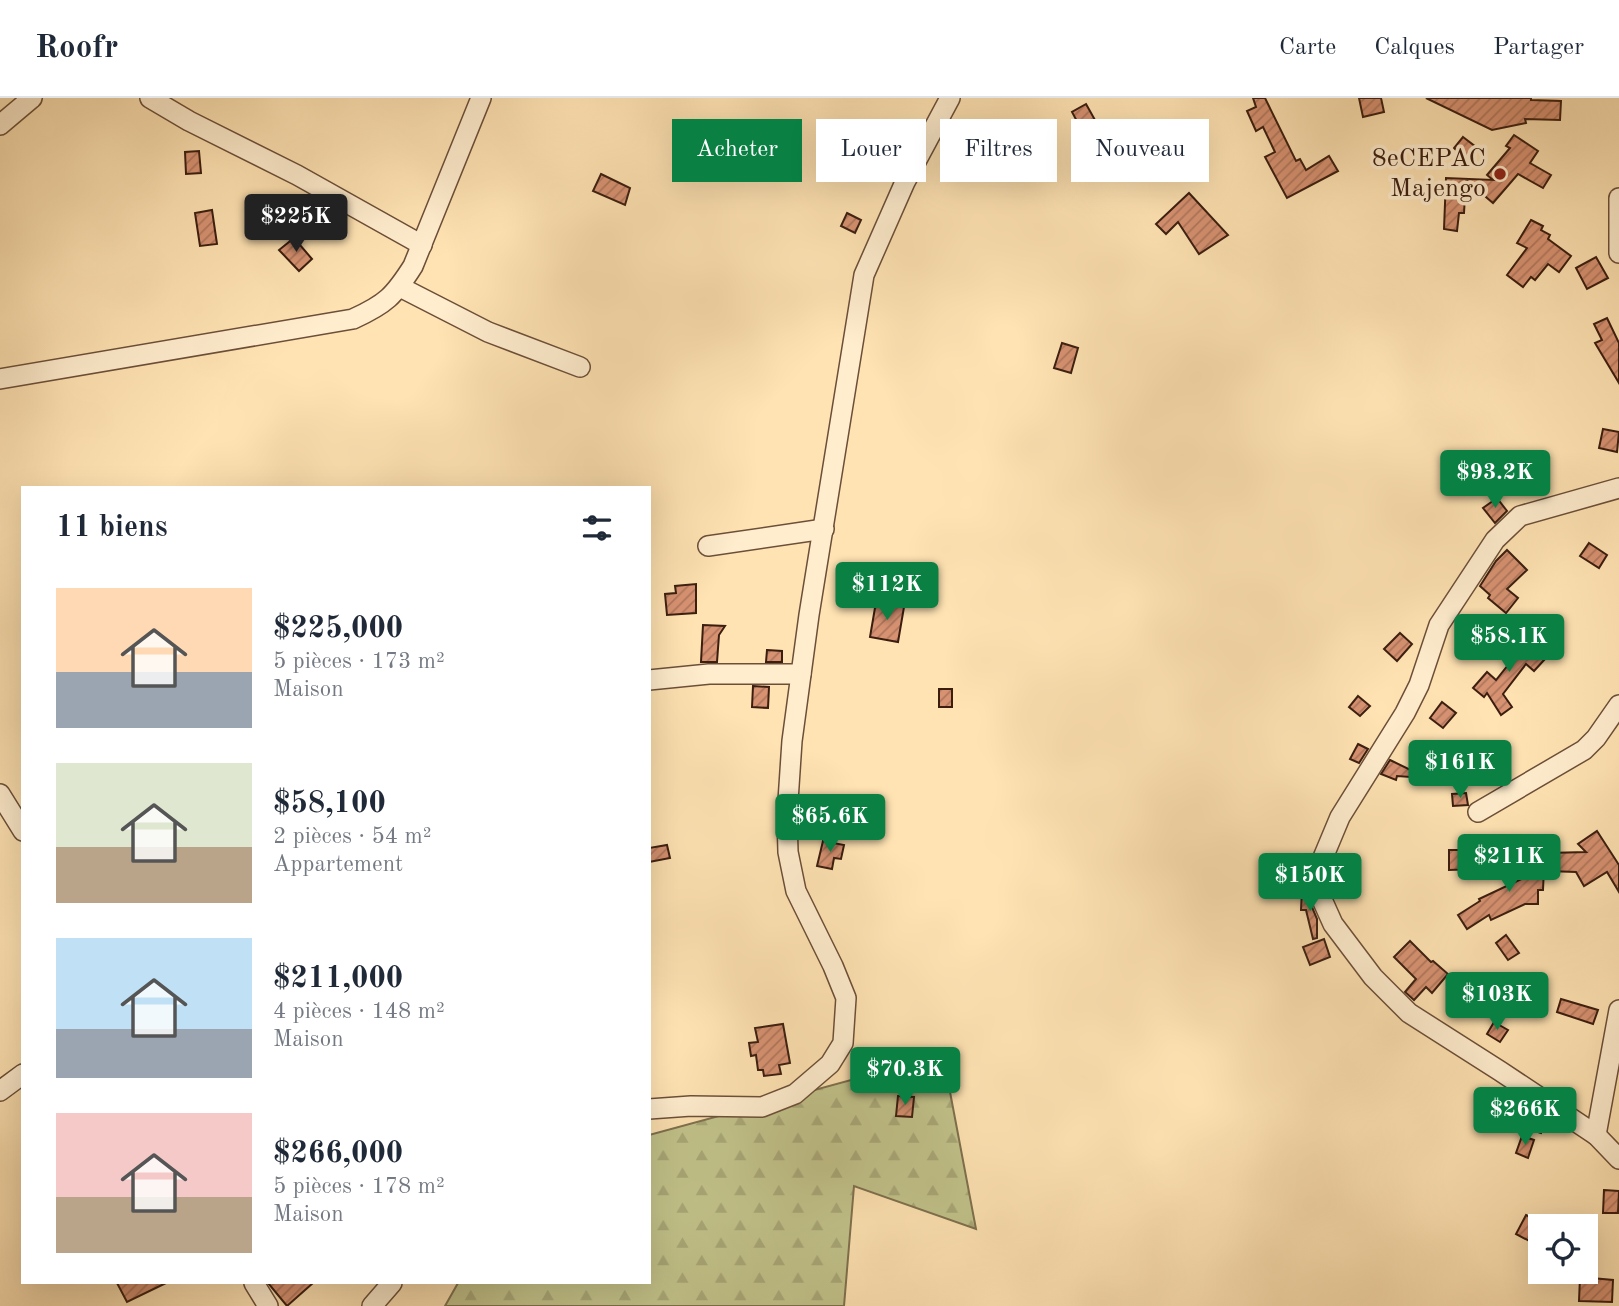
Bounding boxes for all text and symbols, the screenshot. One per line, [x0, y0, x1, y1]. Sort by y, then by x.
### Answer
text: Roofr [35, 32, 118, 65]
text: Carte [1279, 36, 1336, 60]
text: Calques [1374, 36, 1455, 60]
text: Partager [1493, 36, 1584, 60]
chip: Acheter [672, 119, 802, 182]
chip: Louer [816, 119, 926, 182]
chip: Filtres [940, 119, 1057, 182]
chip: Nouveau [1071, 119, 1209, 182]
place label: 8eCEPAC Majengo [1372, 146, 1486, 202]
marker: 8eCEPAC Majengo [1492, 166, 1508, 182]
pin: $225K [247, 194, 345, 254]
text: $225K [260, 205, 332, 228]
pin: $93.2K [1438, 450, 1552, 510]
text: $93.2K [1456, 461, 1534, 484]
icon: filters [578, 509, 616, 547]
text: 11 biens [56, 513, 168, 543]
pin: $112K [838, 562, 936, 622]
text: $112K [851, 573, 923, 596]
text: $225,000 [273, 614, 403, 644]
pin: $58.1K [1452, 614, 1566, 674]
icon: home [112, 616, 196, 700]
text: $58.1K [1470, 625, 1548, 648]
text: 5 pièces · 173 m² [273, 650, 445, 673]
text: Maison [273, 678, 344, 701]
pin: $161K [1411, 740, 1509, 800]
text: $161K [1424, 751, 1496, 774]
text: $58,100 [273, 789, 386, 819]
icon: home [112, 791, 196, 875]
pin: $65.6K [773, 794, 887, 854]
text: $65.6K [791, 805, 869, 828]
text: 2 pièces · 54 m² [273, 825, 432, 848]
pin: $211K [1460, 834, 1558, 894]
text: $211K [1473, 845, 1545, 868]
text: Appartement [273, 853, 403, 876]
pin: $150K [1261, 854, 1359, 913]
text: $150K [1274, 864, 1346, 887]
text: $211,000 [273, 964, 403, 994]
icon: home [112, 966, 196, 1050]
pin: $103K [1448, 972, 1546, 1032]
text: $103K [1461, 983, 1533, 1006]
text: 4 pièces · 148 m² [273, 1000, 445, 1023]
text: Maison [273, 1028, 344, 1051]
pin: $70.3K [848, 1048, 962, 1107]
text: $70.3K [866, 1058, 944, 1081]
pin: $266K [1476, 1088, 1574, 1147]
text: $266K [1489, 1098, 1561, 1121]
text: $266,000 [273, 1139, 403, 1169]
icon: home [112, 1141, 196, 1225]
text: 5 pièces · 178 m² [273, 1175, 445, 1198]
text: Maison [273, 1203, 344, 1226]
map controls [1528, 1214, 1598, 1284]
button: locate [1528, 1214, 1598, 1284]

